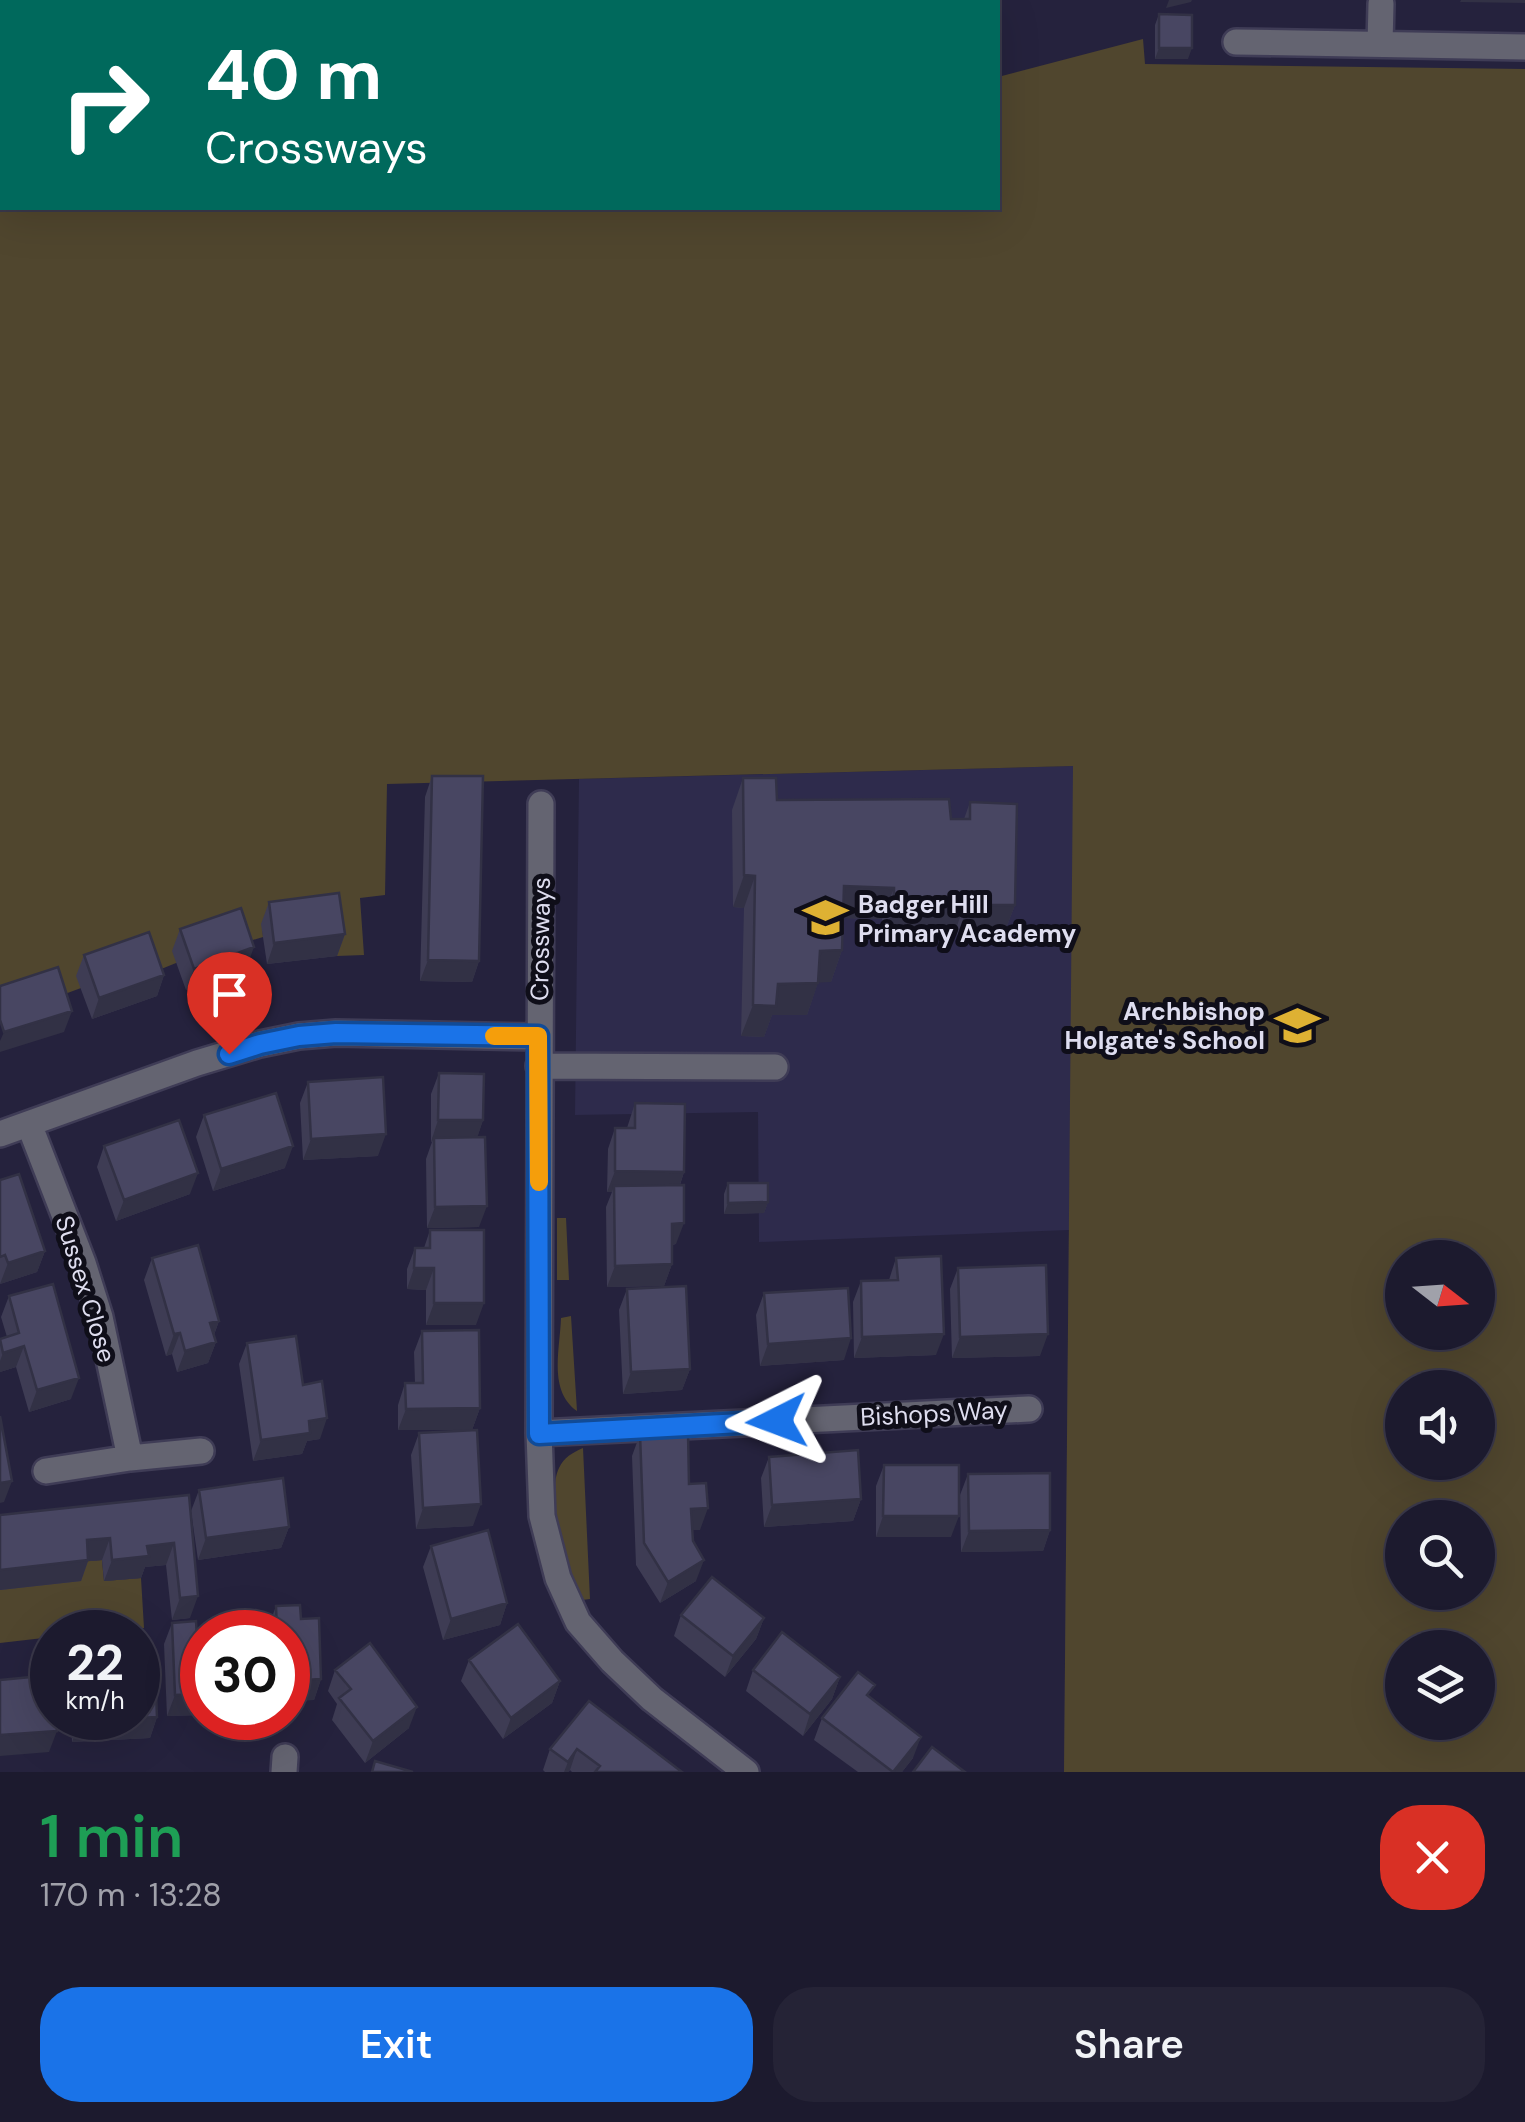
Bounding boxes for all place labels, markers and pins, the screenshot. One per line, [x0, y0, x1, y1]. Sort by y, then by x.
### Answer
place label: Badger Hill Primary Academy [858, 888, 1076, 950]
school or university icon: Badger Hill Primary Academy [801, 894, 849, 942]
pin [187, 952, 272, 1055]
place label: Archbishop Holgate's School [1065, 995, 1265, 1057]
school or university icon: Archbishop Holgate's School [1274, 1001, 1322, 1049]

